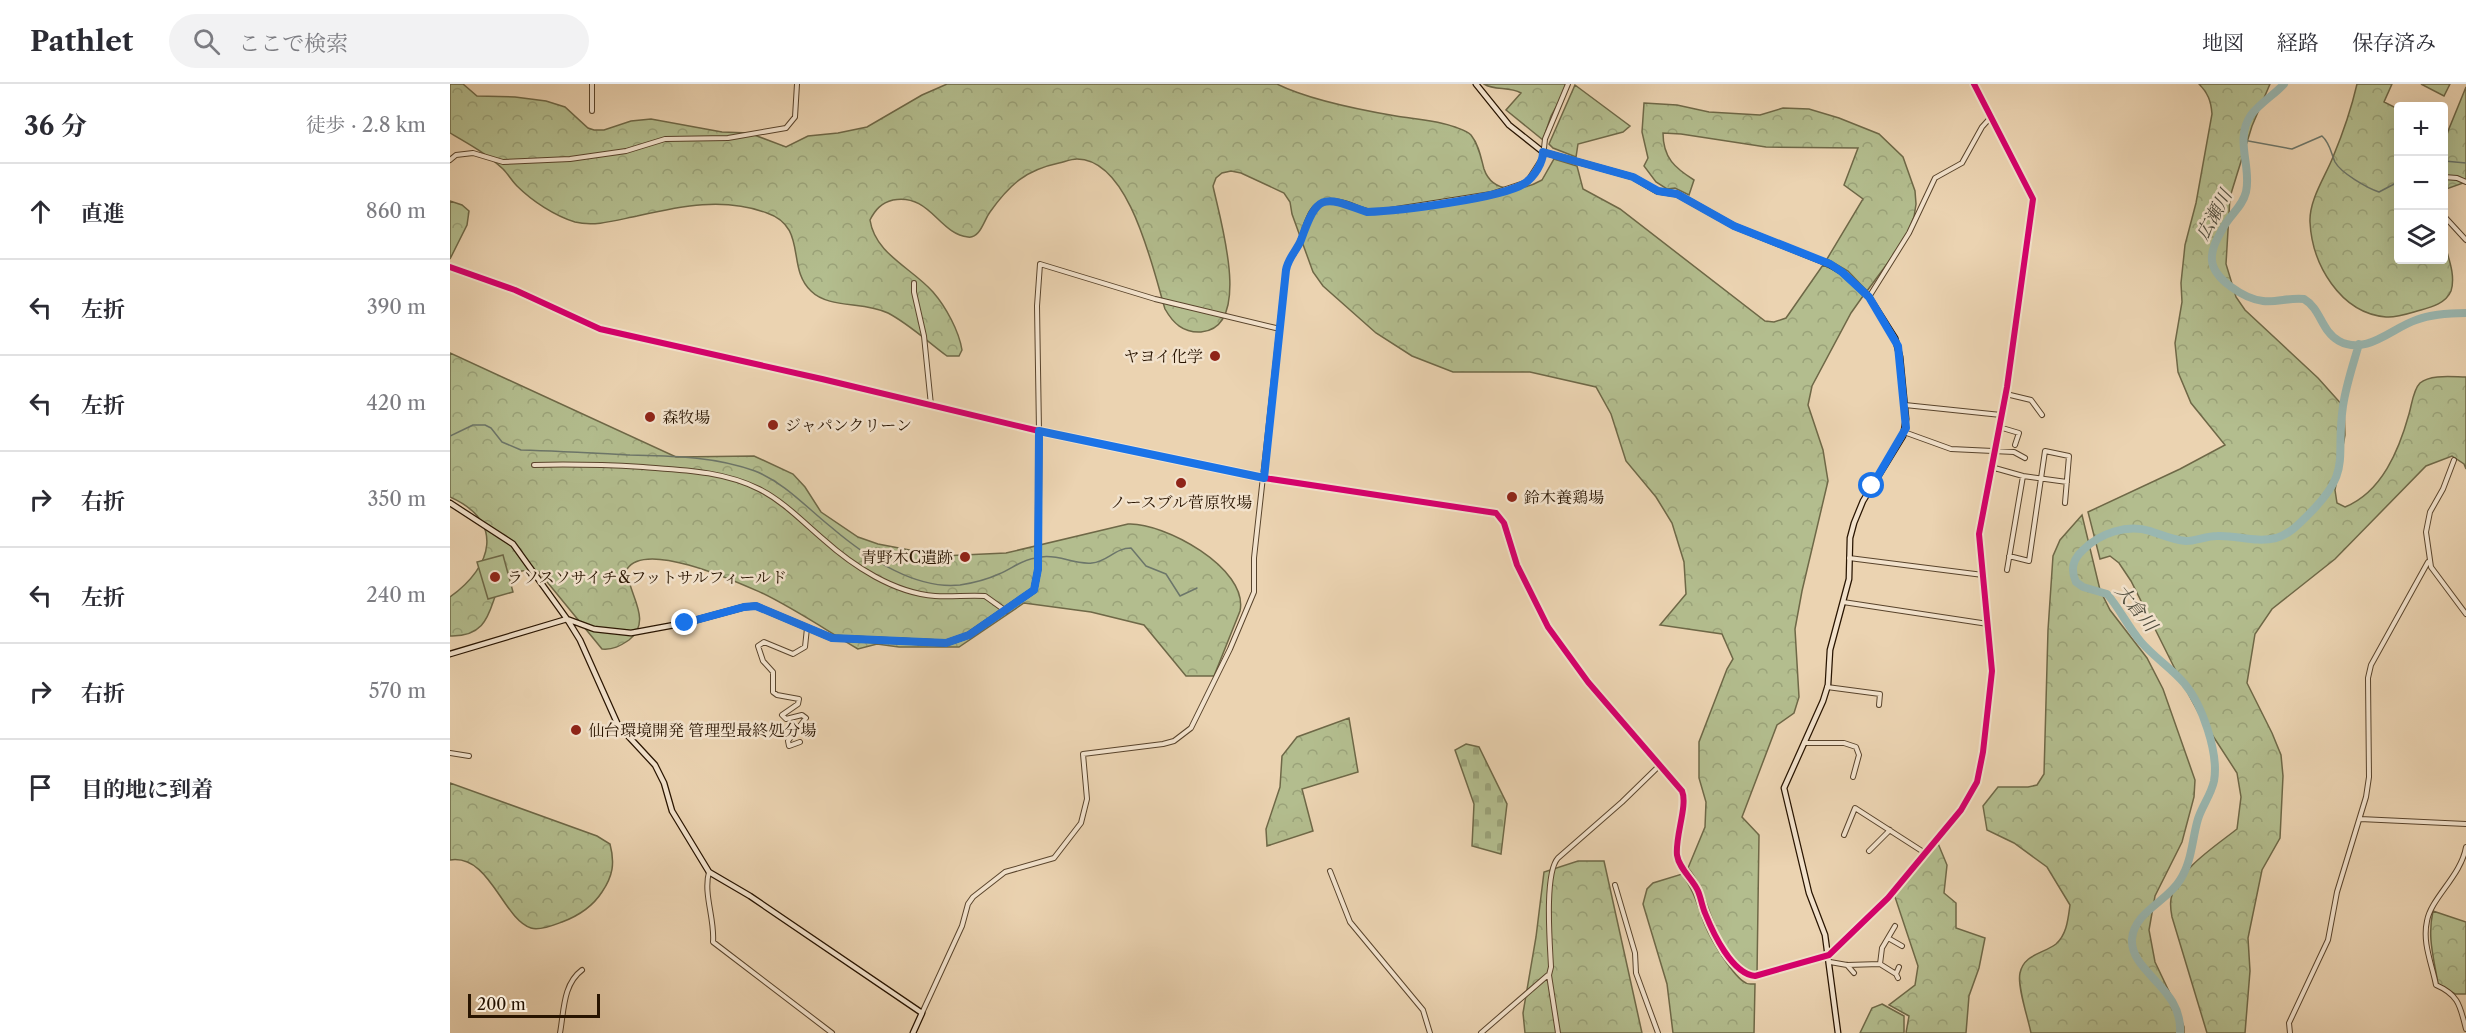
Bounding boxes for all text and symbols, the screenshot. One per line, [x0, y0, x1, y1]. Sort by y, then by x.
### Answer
search box [169, 14, 589, 68]
text: Pathlet [30, 24, 133, 58]
icon: search [190, 25, 223, 58]
text: ここで検索 [238, 30, 348, 57]
text: 地図 [2202, 30, 2244, 55]
text: 経路 [2277, 30, 2319, 55]
text: 保存済み [2352, 30, 2436, 55]
map controls [2394, 102, 2448, 264]
button: + [2394, 102, 2448, 156]
text: 36 分 [24, 110, 87, 142]
text: 徒歩 · 2.8 km [306, 113, 426, 137]
button: − [2394, 156, 2448, 210]
water label: 広瀬川 [2191, 184, 2238, 244]
icon: ahead [24, 195, 57, 228]
text: 860 m [366, 199, 426, 223]
text: 直進 [81, 200, 125, 227]
button: layers [2394, 210, 2448, 264]
icon: left [24, 291, 57, 324]
text: 390 m [367, 295, 426, 319]
text: 左折 [81, 296, 125, 323]
place label: ヤヨイ化学 [1123, 346, 1203, 366]
marker: ヤヨイ化学 [1208, 349, 1222, 363]
icon: left [24, 387, 57, 420]
text: 420 m [366, 391, 426, 415]
text: 左折 [81, 392, 125, 419]
place label: 森牧場 [662, 407, 710, 427]
marker: 森牧場 [643, 410, 657, 424]
place label: ジャパンクリーン [785, 415, 912, 435]
marker: ジャパンクリーン [766, 418, 780, 432]
route start [1858, 472, 1884, 498]
marker: ノースブル菅原牧場 [1174, 476, 1188, 490]
icon: right [24, 483, 57, 516]
text: 350 m [368, 487, 426, 511]
place label: 鈴木養鶏場 [1523, 487, 1604, 507]
text: 右折 [81, 488, 125, 515]
marker: 鈴木養鶏場 [1505, 490, 1519, 504]
place label: ノースブル菅原牧場 [1110, 492, 1252, 512]
place label: 青野木C遺跡 [861, 547, 953, 567]
marker: 青野木C遺跡 [958, 550, 972, 564]
place label: ラソスソサイチ&フットサルフィールド [507, 567, 787, 587]
marker: ラソスソサイチ&フットサルフィールド [488, 570, 502, 584]
icon: left [24, 579, 57, 612]
water label: 大倉川 [2110, 580, 2163, 637]
text: 240 m [366, 583, 426, 607]
text: 左折 [81, 584, 125, 611]
route end [671, 609, 697, 635]
icon: right [24, 675, 57, 708]
text: 570 m [369, 679, 426, 703]
text: 右折 [81, 680, 125, 707]
place label: 仙台環境開発 管理型最終処分場 [588, 720, 816, 740]
marker: 仙台環境開発 管理型最終処分場 [569, 723, 583, 737]
icon: arrive [24, 771, 57, 804]
text: 目的地に到着 [81, 776, 213, 803]
scale bar [468, 991, 600, 1018]
text: 200 m [477, 994, 526, 1014]

